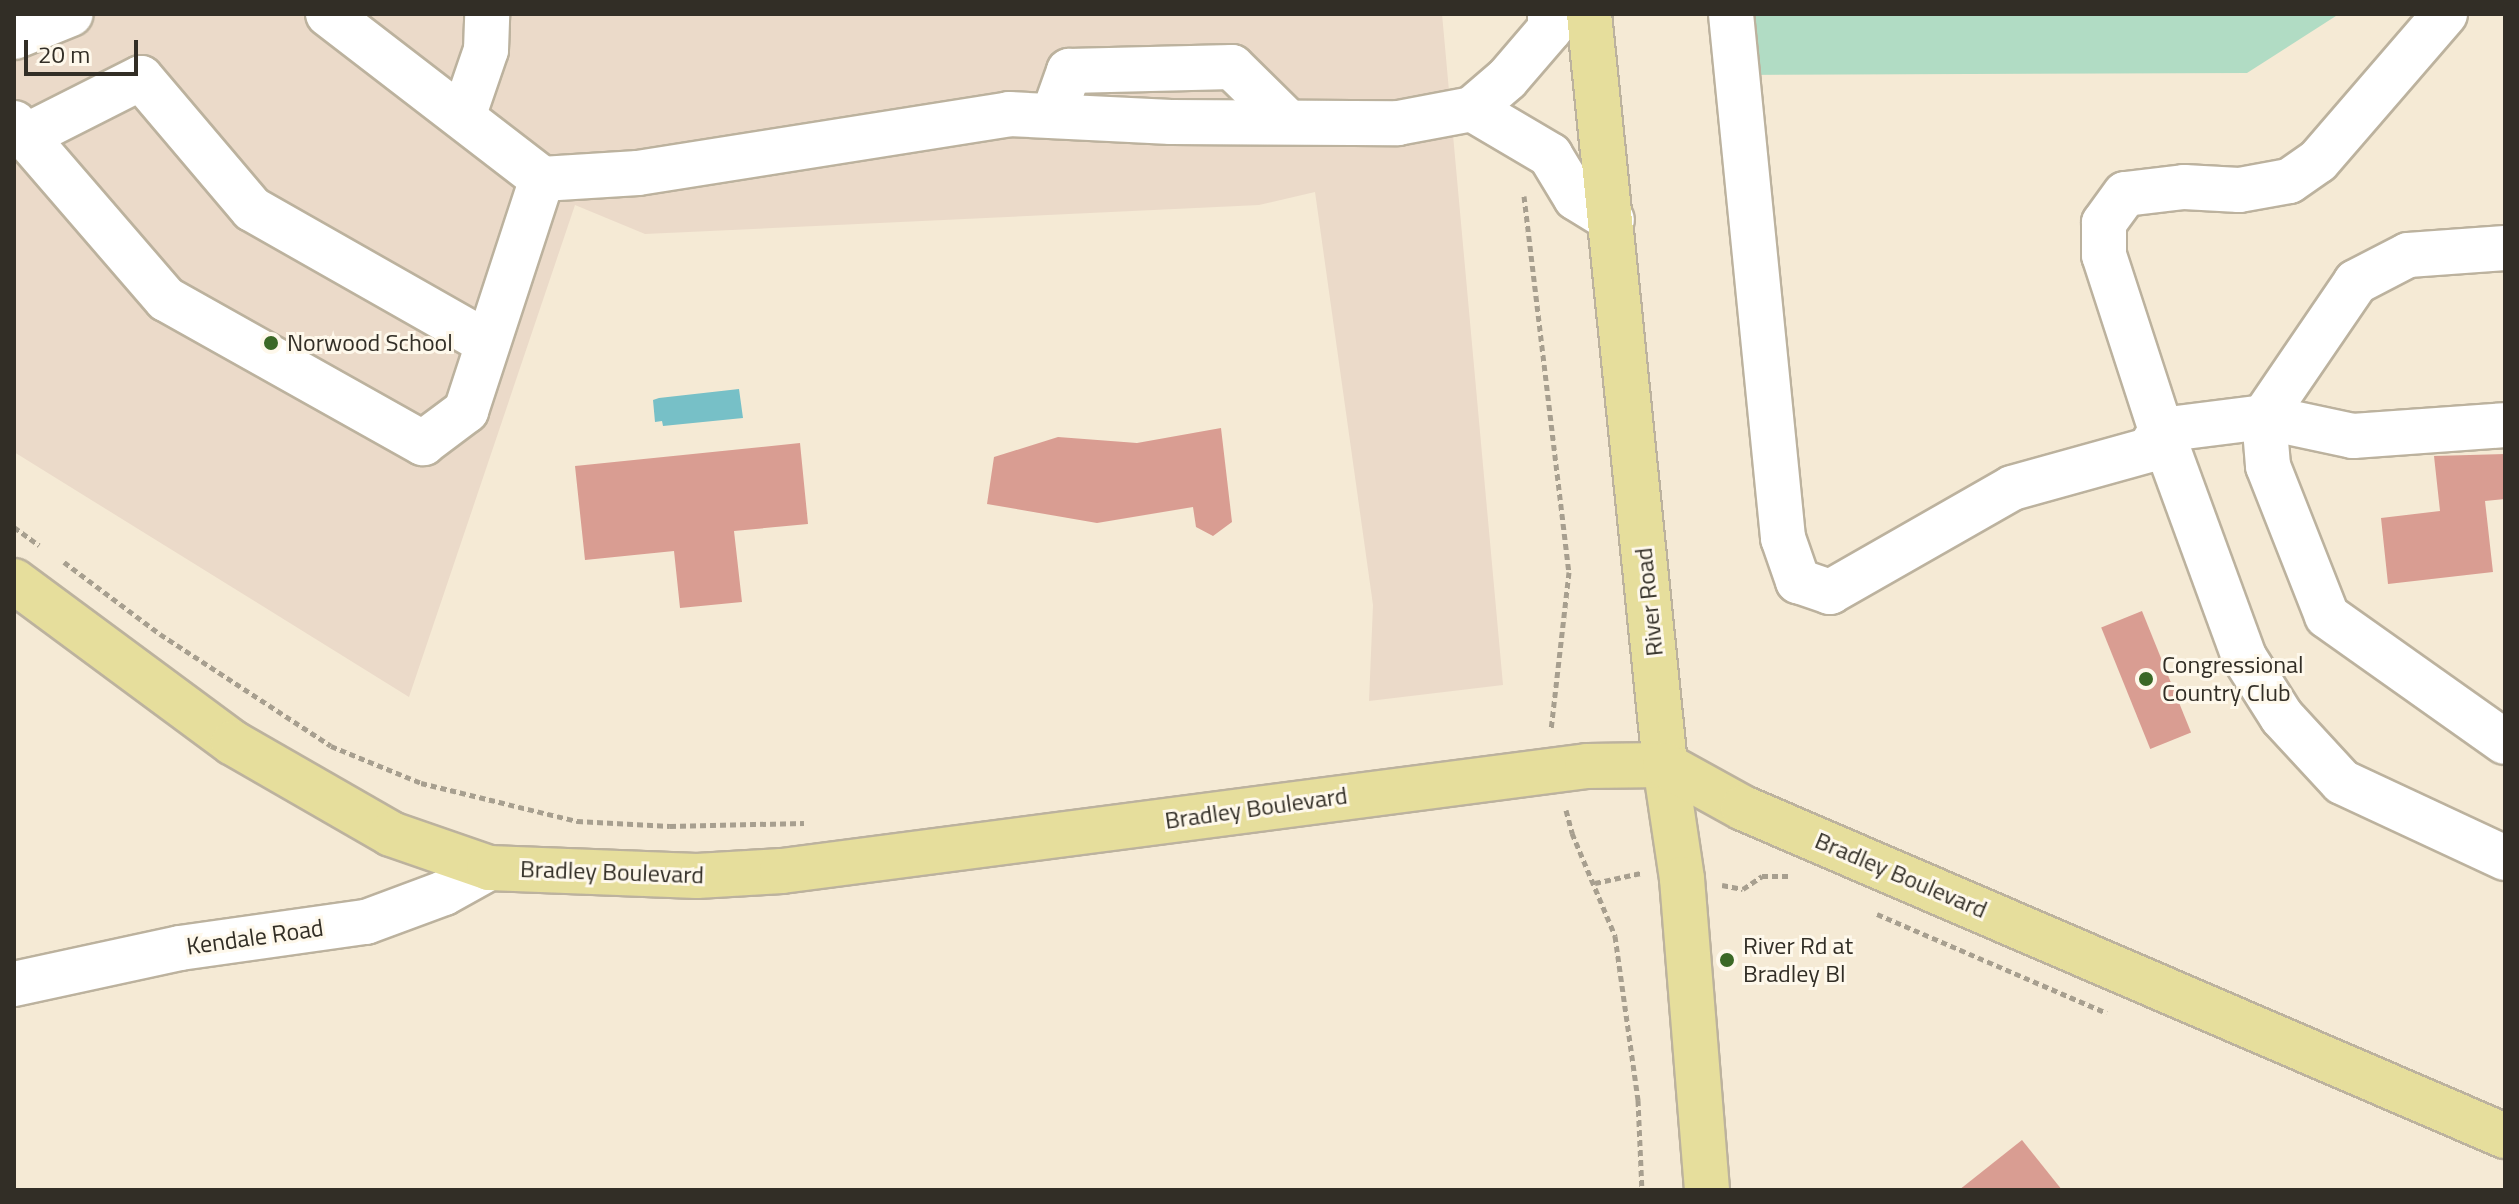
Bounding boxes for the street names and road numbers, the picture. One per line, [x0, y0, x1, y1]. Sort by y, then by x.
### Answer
street label: River Road [1629, 546, 1669, 658]
street label: Bradley Boulevard [1163, 781, 1349, 835]
street label: Bradley Boulevard [1811, 826, 1991, 924]
street label: Bradley Boulevard [520, 854, 704, 890]
street label: Kendale Road [185, 913, 325, 961]

